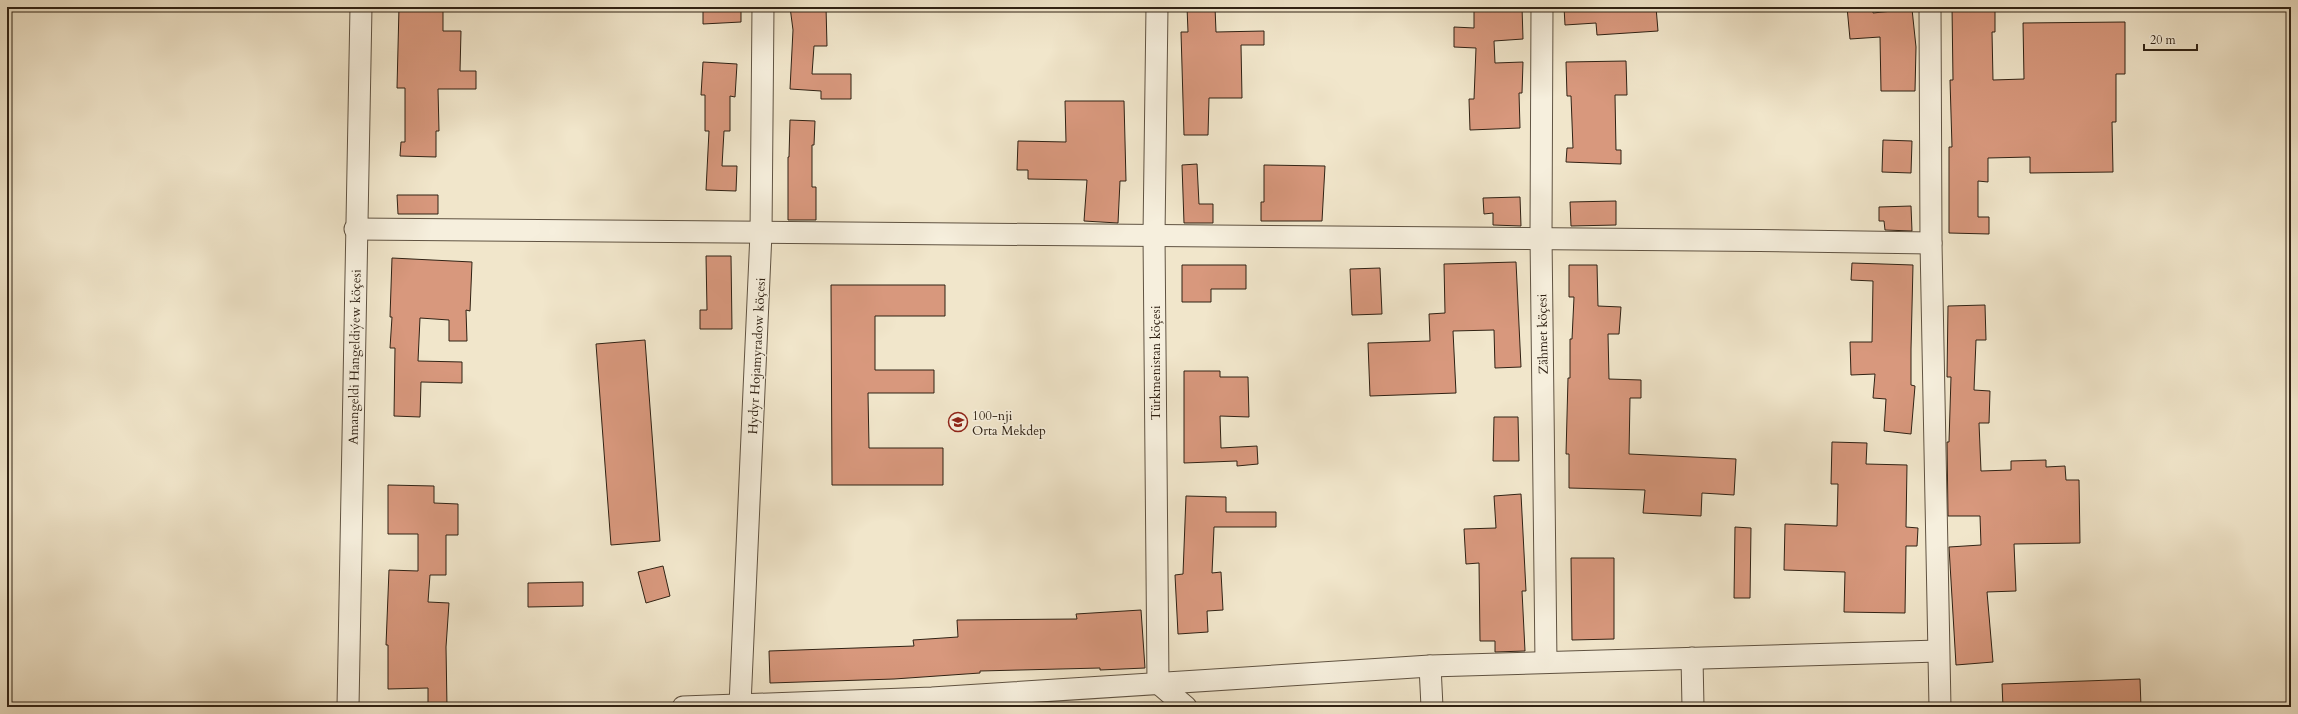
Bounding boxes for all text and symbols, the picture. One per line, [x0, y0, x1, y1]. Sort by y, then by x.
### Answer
scale bar [2144, 26, 2197, 52]
text: 20 m [2150, 32, 2177, 48]
street label: Amangeldi Hangeldiýew köçesi [344, 269, 366, 445]
street label: Hydyr Hojamyradow köçesi [744, 277, 770, 435]
street label: Zähmet köçesi [1533, 293, 1553, 374]
street label: Türkmenistan köçesi [1147, 305, 1165, 421]
place label: 100-nji Orta Mekdep [972, 407, 1046, 440]
school or university icon: 100-nji Orta Mekdep [947, 411, 969, 433]

